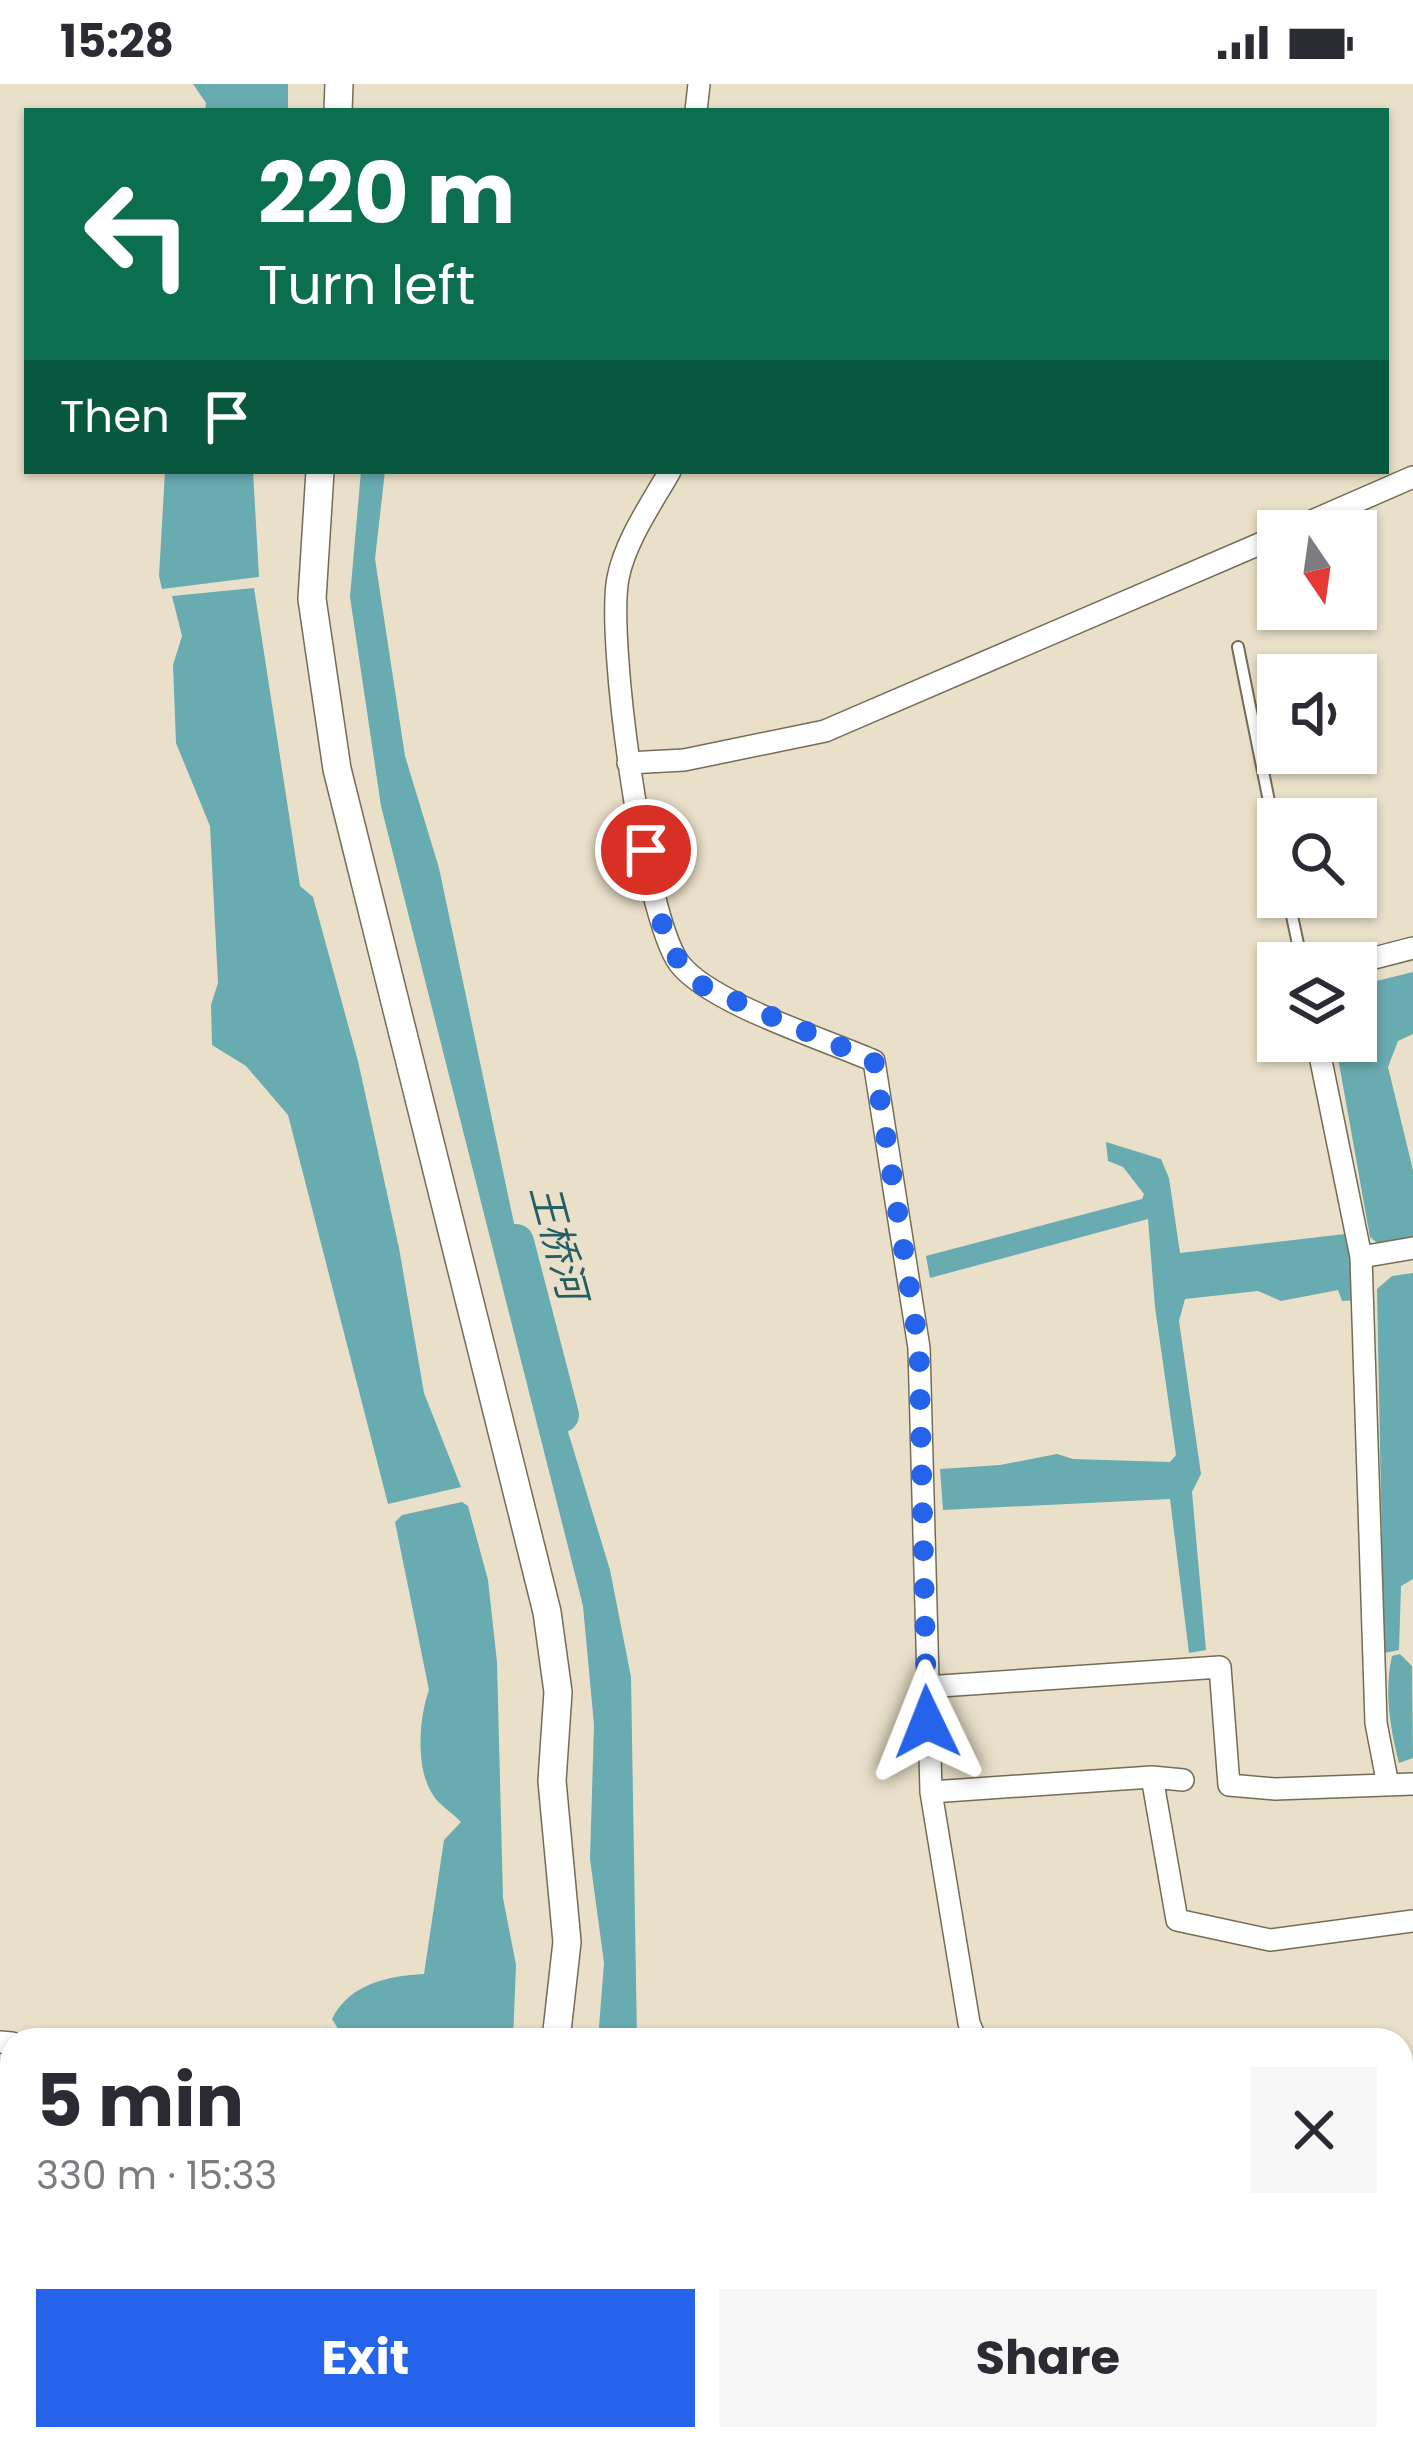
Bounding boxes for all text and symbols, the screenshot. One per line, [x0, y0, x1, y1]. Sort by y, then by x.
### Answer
text: 15:28 [60, 10, 174, 73]
text: 220 m [258, 135, 515, 252]
icon: left [60, 156, 216, 312]
text: Turn left [258, 247, 475, 323]
icon: arrive [194, 384, 260, 450]
text: Then [60, 385, 170, 448]
north arrow [1257, 510, 1377, 630]
map controls [1257, 510, 1377, 1062]
button: sound [1257, 654, 1377, 774]
button: search [1257, 798, 1377, 918]
pin [595, 799, 697, 901]
icon: arrive [613, 817, 679, 883]
button: layers [1257, 942, 1377, 1062]
water label: 王桥河 [517, 1178, 602, 1313]
position arrow [864, 1659, 990, 1785]
text: 5 min [36, 2050, 244, 2151]
button: close [1251, 2067, 1377, 2193]
text: 330 m · 15:33 [36, 2148, 277, 2203]
button: Exit [36, 2289, 695, 2427]
button: Share [719, 2289, 1377, 2427]

